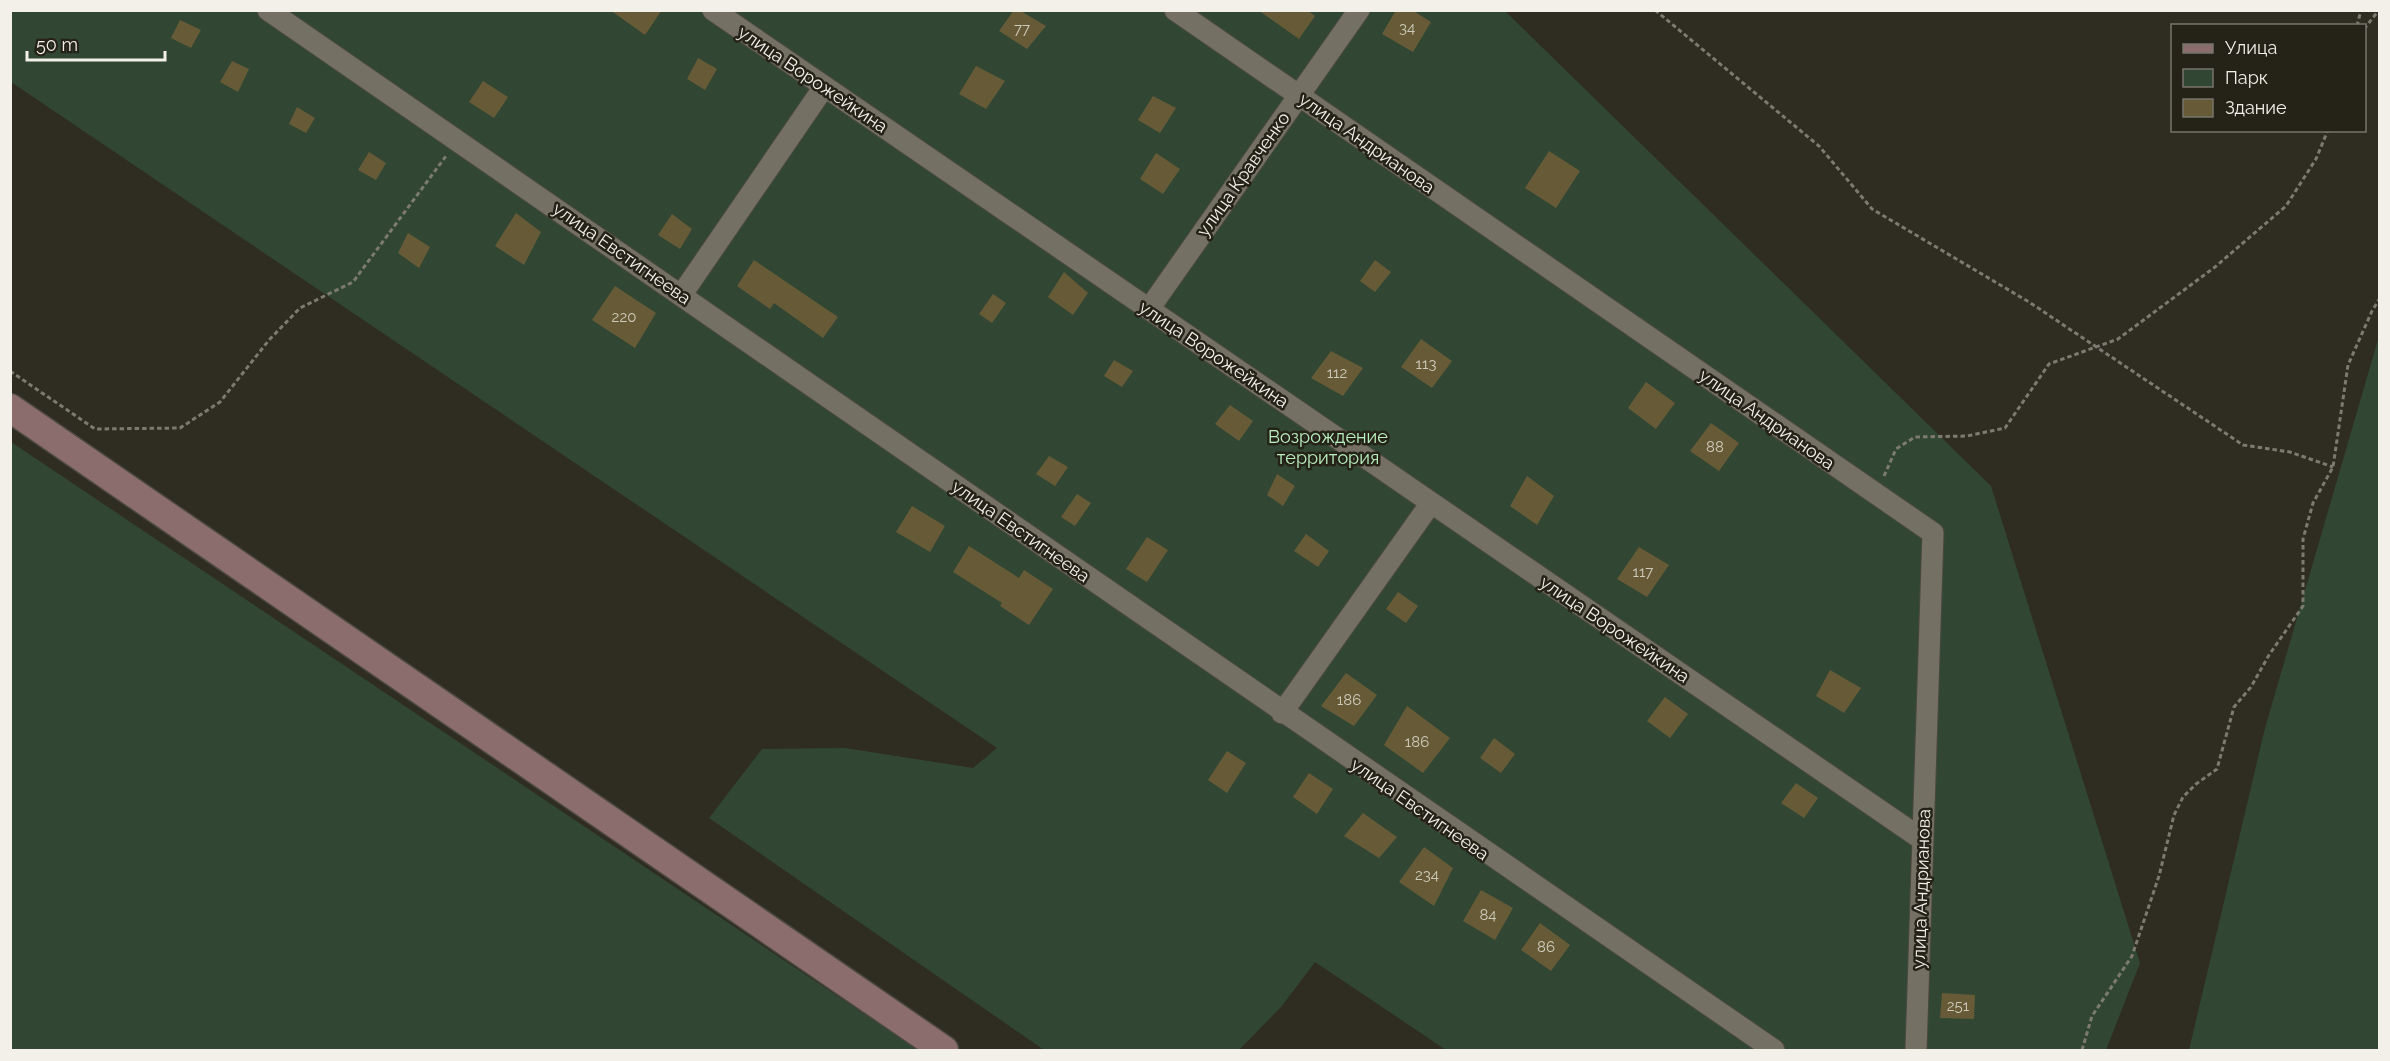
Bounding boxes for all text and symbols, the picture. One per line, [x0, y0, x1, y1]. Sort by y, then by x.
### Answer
house number: 34 [1399, 19, 1415, 37]
house number: 77 [1014, 20, 1030, 38]
street label: улица Ворожейкина [734, 21, 892, 137]
scale bar [27, 24, 165, 62]
legend [2171, 24, 2366, 132]
text: 50 m [36, 34, 78, 55]
text: Улица [2225, 37, 2277, 58]
text: Парк [2225, 67, 2268, 88]
street label: улица Андрианова [1295, 88, 1439, 198]
text: Здание [2225, 97, 2287, 118]
street label: улица Кравченко [1192, 107, 1294, 240]
street label: улица Евстигнеева [549, 198, 695, 308]
street label: улица Ворожейкина [1135, 296, 1293, 412]
house number: 220 [612, 308, 636, 326]
house number: 113 [1416, 355, 1436, 373]
house number: 112 [1327, 364, 1348, 382]
street label: улица Андрианова [1695, 364, 1839, 474]
park label: Возрождение территория [1268, 426, 1388, 468]
house number: 88 [1706, 438, 1724, 456]
street label: улица Евстигнеева [948, 476, 1094, 586]
house number: 117 [1633, 563, 1653, 581]
street label: улица Ворожейкина [1536, 571, 1694, 687]
house number: 186 [1337, 691, 1361, 709]
house number: 186 [1405, 733, 1429, 751]
street label: улица Евстигнеева [1347, 754, 1493, 864]
street label: улица Андрианова [1908, 809, 1934, 969]
house number: 234 [1415, 866, 1439, 884]
house number: 84 [1479, 906, 1497, 924]
house number: 86 [1537, 938, 1555, 956]
house number: 251 [1947, 997, 1970, 1015]

